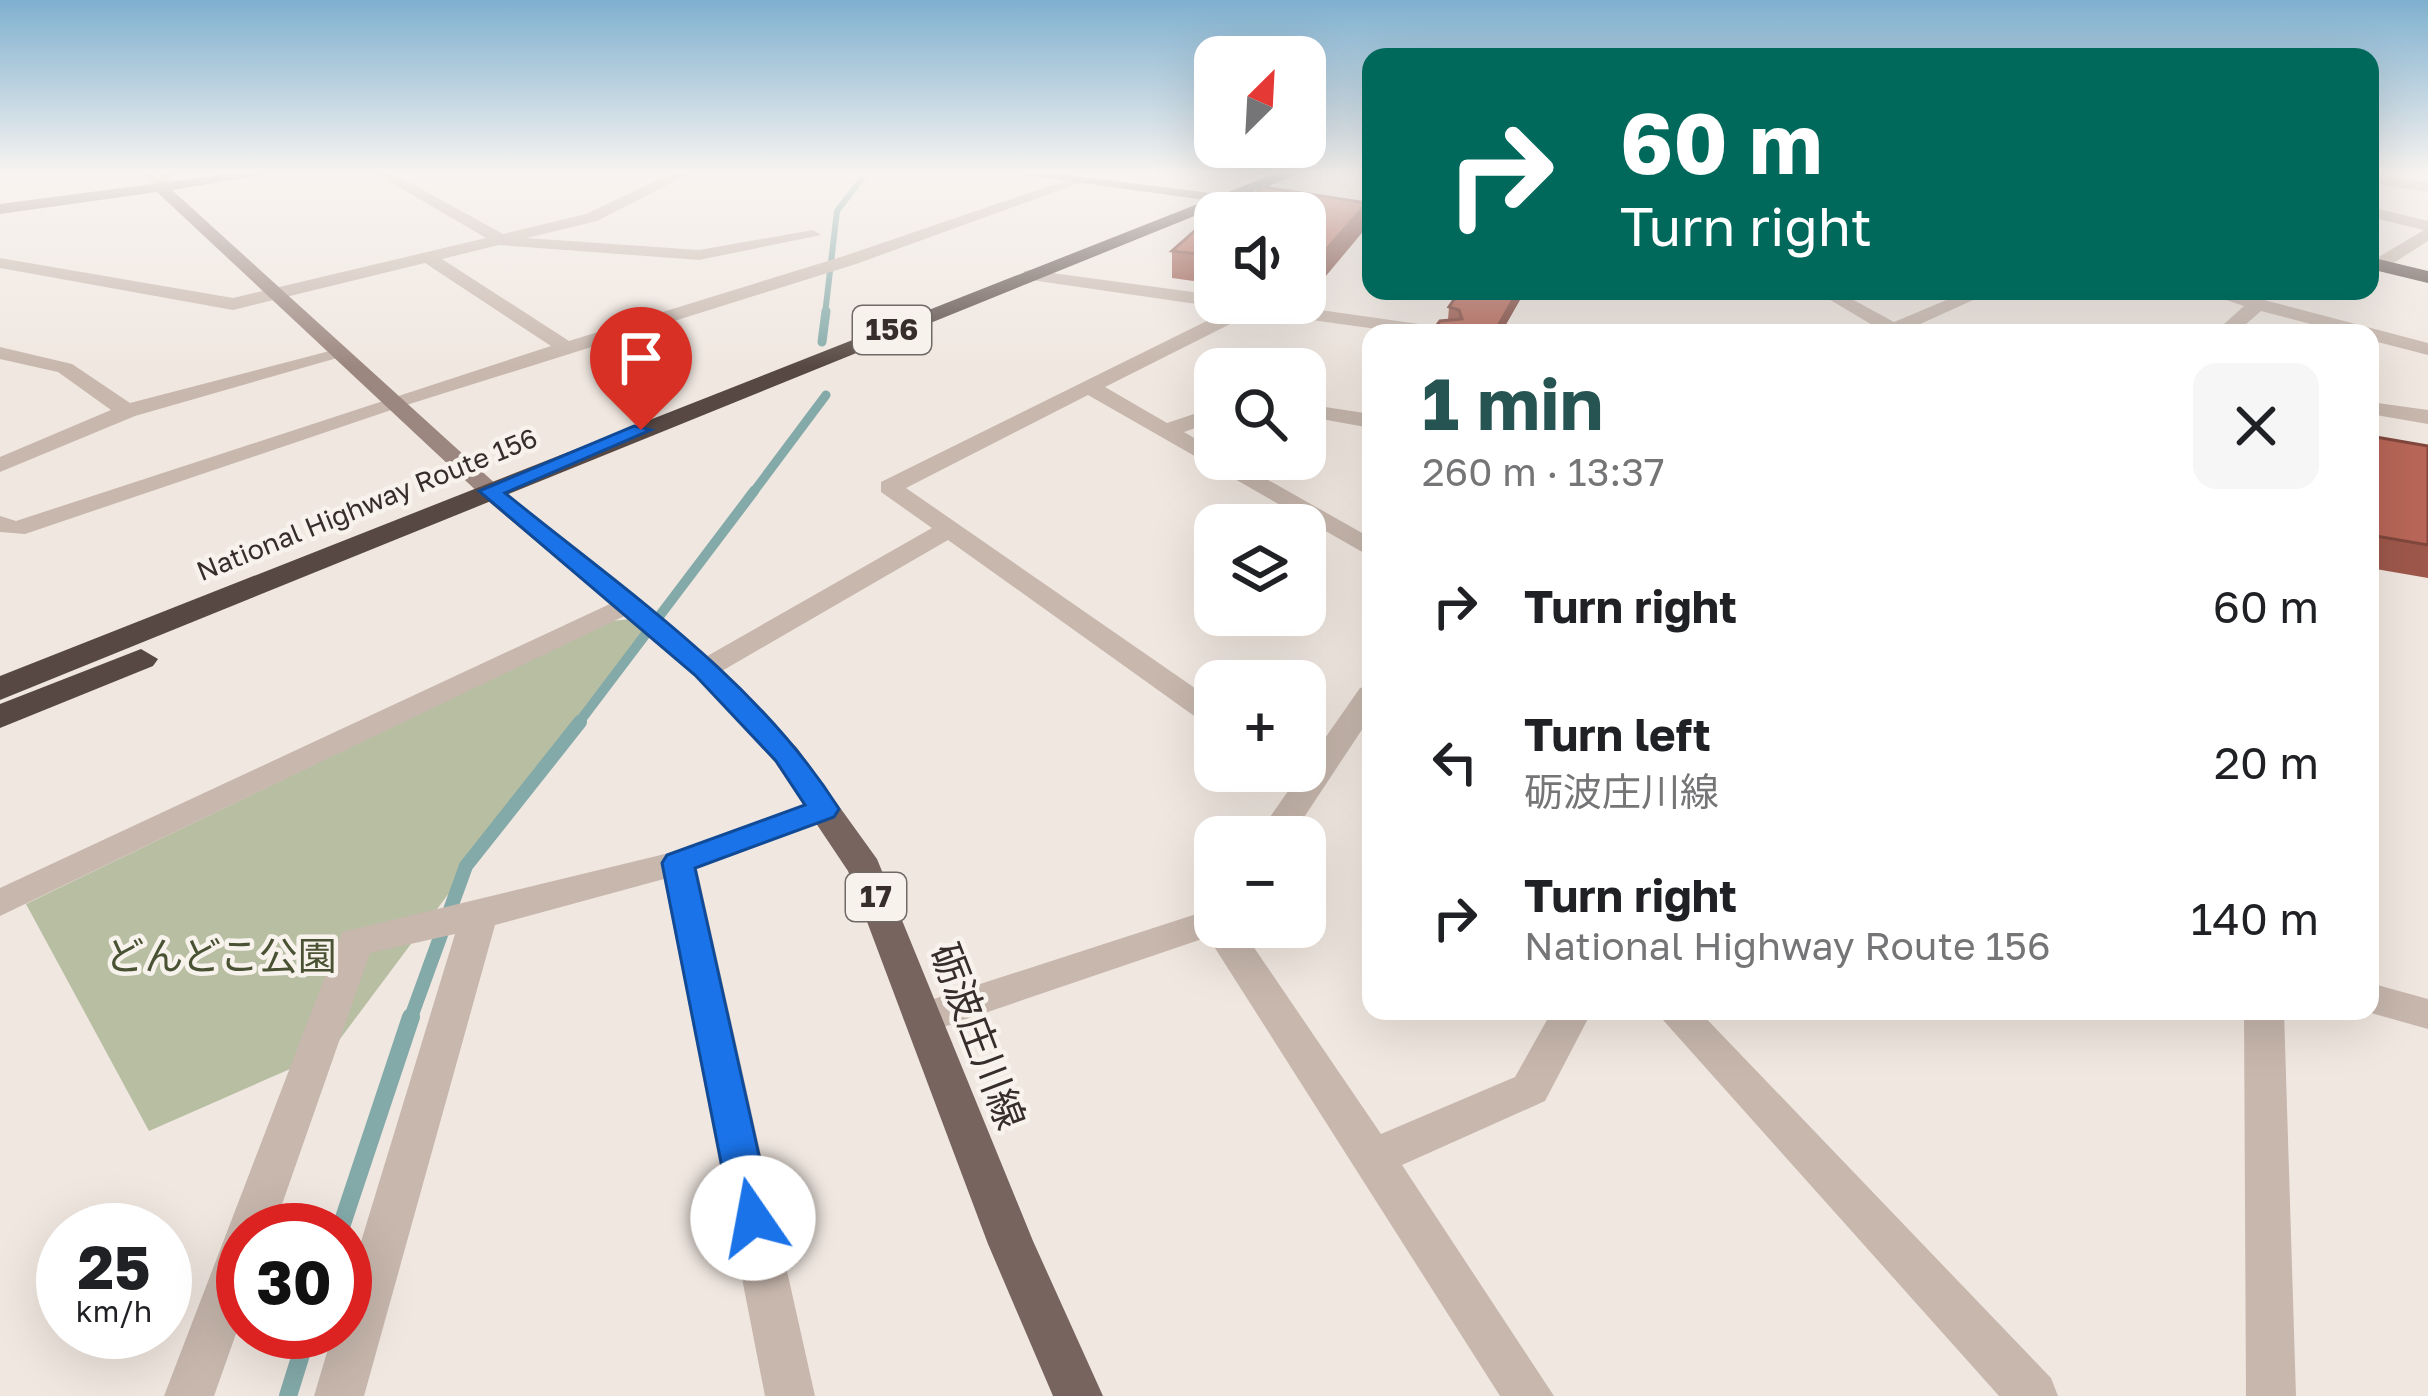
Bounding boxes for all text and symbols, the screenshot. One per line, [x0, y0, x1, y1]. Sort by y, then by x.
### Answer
north arrow [1194, 36, 1326, 168]
map controls [1194, 36, 1326, 948]
text: 60 m [1620, 92, 1822, 192]
icon: right [1422, 96, 1578, 252]
button: sound [1194, 192, 1326, 324]
text: Turn right [1620, 193, 1872, 258]
road number: 156 [853, 306, 931, 354]
pin [590, 307, 692, 430]
icon: arrive [608, 325, 674, 391]
button: search [1194, 348, 1326, 480]
text: 1 min [1422, 359, 1603, 446]
button: close [2193, 363, 2319, 489]
street label: National Highway Route 156 [192, 421, 542, 587]
text: 260 m · 13:37 [1422, 448, 1665, 495]
button: layers [1194, 504, 1326, 636]
icon: right [1422, 573, 1488, 639]
text: Turn right [1524, 579, 1737, 633]
text: 60 m [2213, 579, 2319, 633]
button: + [1194, 660, 1326, 792]
text: Turn left [1524, 707, 1711, 761]
icon: left [1422, 729, 1488, 795]
text: 20 m [2214, 735, 2319, 789]
text: 砺波庄川線 [1524, 768, 1719, 815]
button: − [1194, 816, 1326, 948]
text: Turn right [1524, 868, 1737, 922]
road number: 17 [846, 873, 906, 921]
icon: right [1422, 885, 1488, 951]
text: 140 m [2191, 891, 2319, 945]
text: National Highway Route 156 [1524, 922, 2051, 969]
park label: どんどこ公園 [105, 932, 337, 979]
street label: 砺波庄川線 [922, 936, 1035, 1135]
position arrow [690, 1155, 816, 1281]
speed limit sign: 30 [216, 1203, 372, 1359]
text: 25 [77, 1230, 151, 1302]
text: km/h [76, 1293, 152, 1329]

